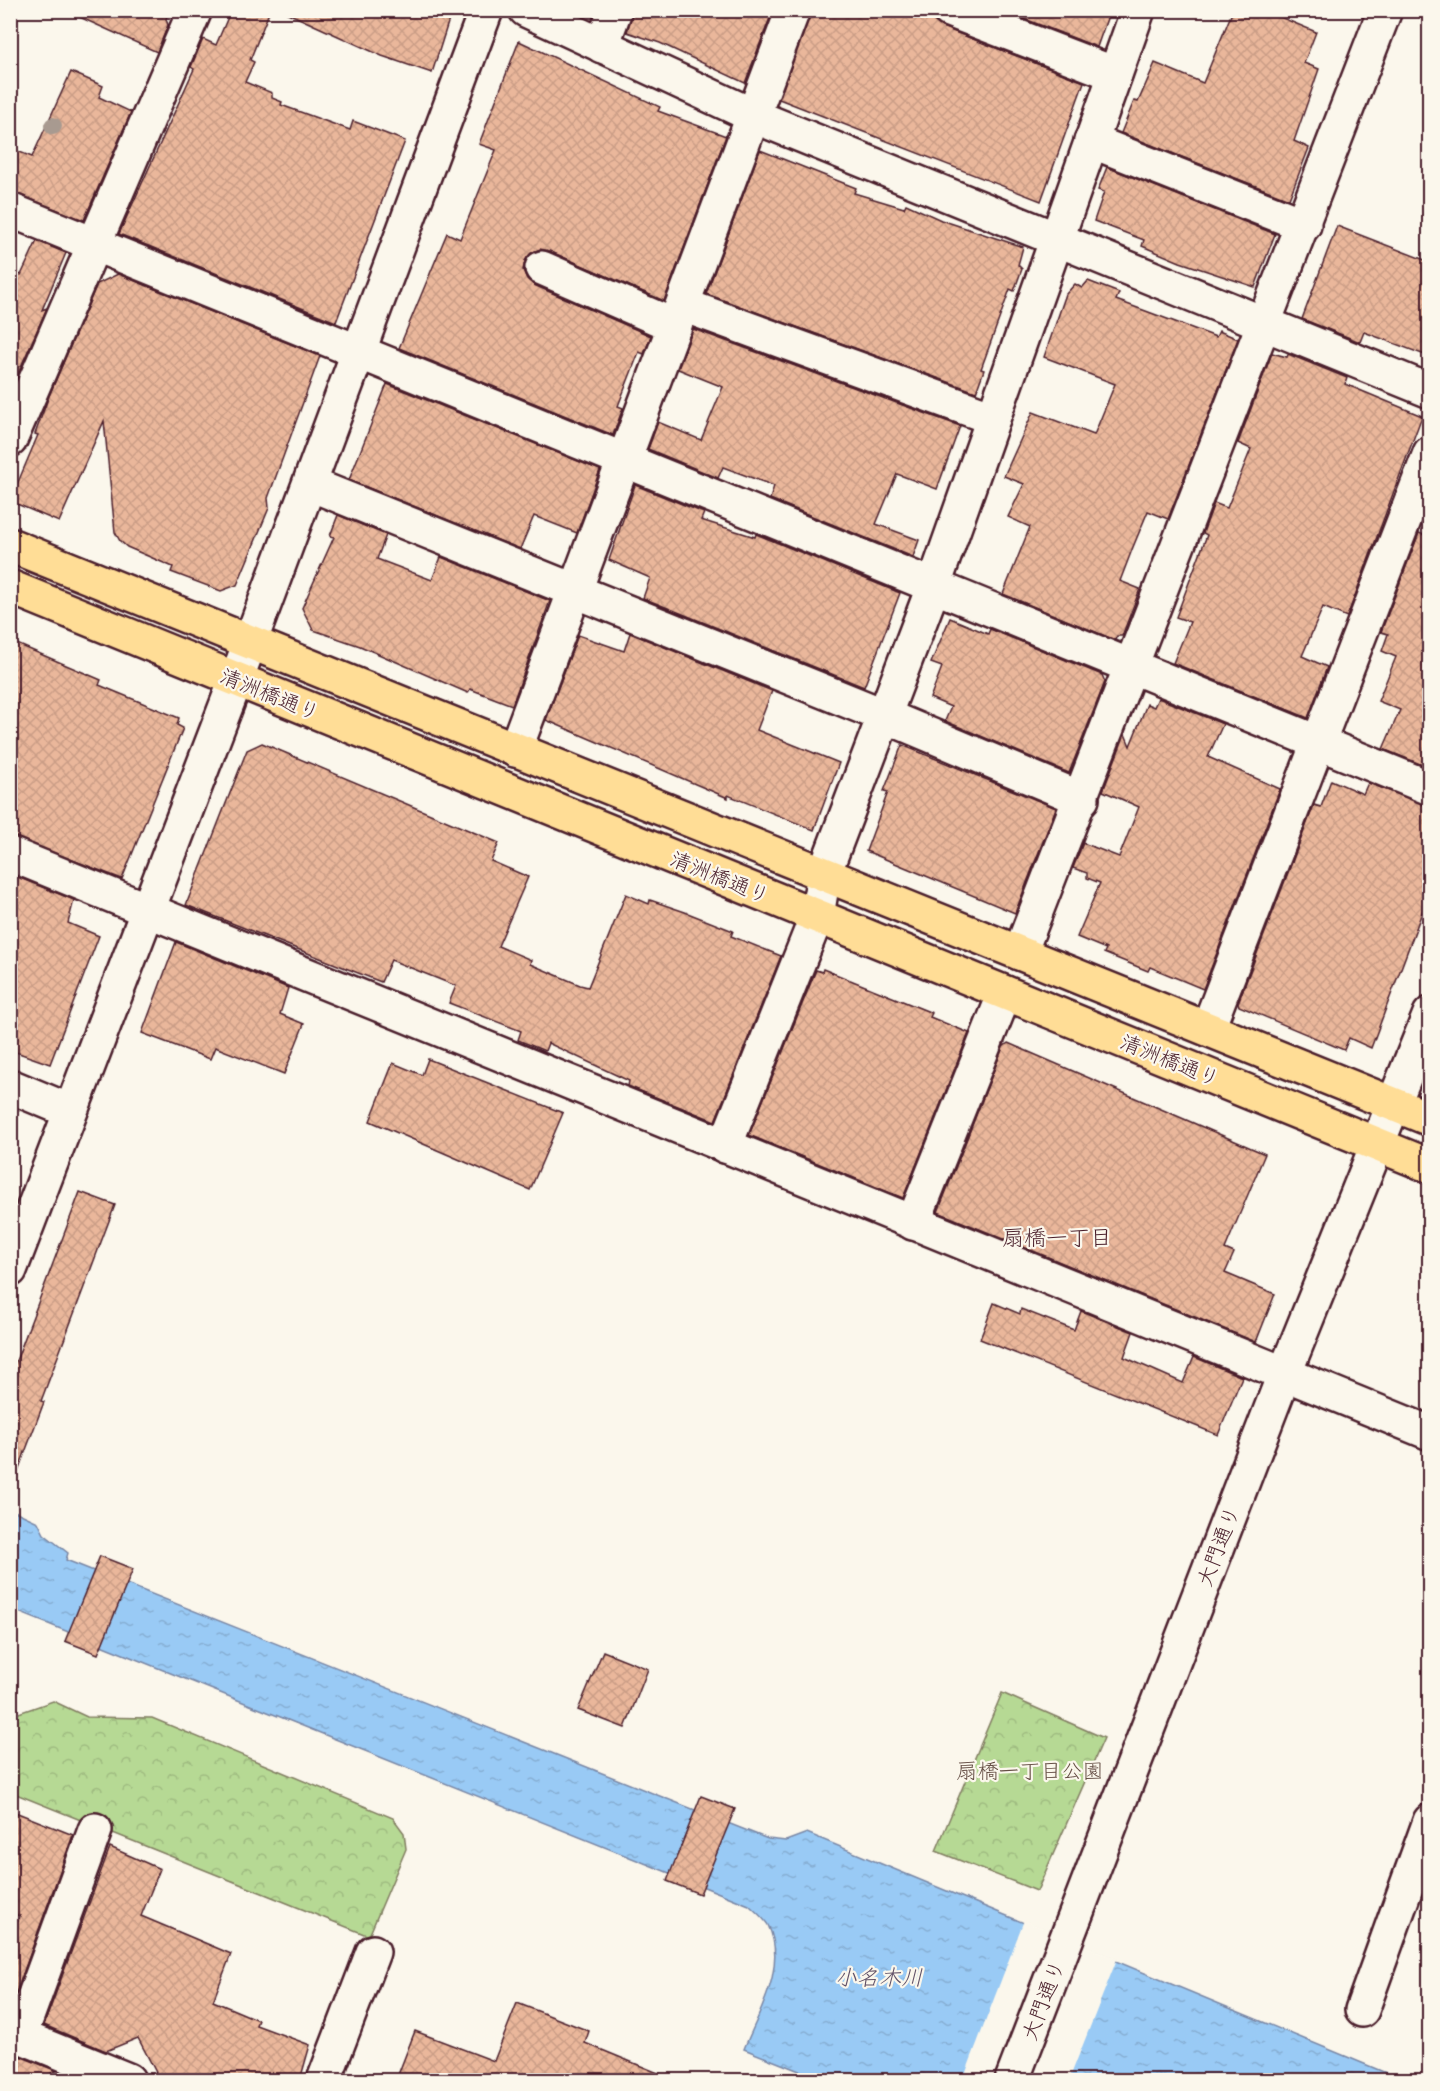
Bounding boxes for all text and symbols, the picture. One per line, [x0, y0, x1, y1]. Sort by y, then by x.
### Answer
street label: 清洲橋通り [216, 661, 324, 727]
street label: 清洲橋通り [666, 844, 774, 910]
street label: 清洲橋通り [1116, 1027, 1224, 1093]
district label: 扇橋一丁目 [1002, 1222, 1112, 1252]
street label: 大門通り [1189, 1502, 1247, 1590]
park label: 扇橋一丁目公園 [957, 1756, 1104, 1785]
street label: 大門通り [1014, 1956, 1072, 2044]
water label: 小名木川 [835, 1962, 923, 1992]

